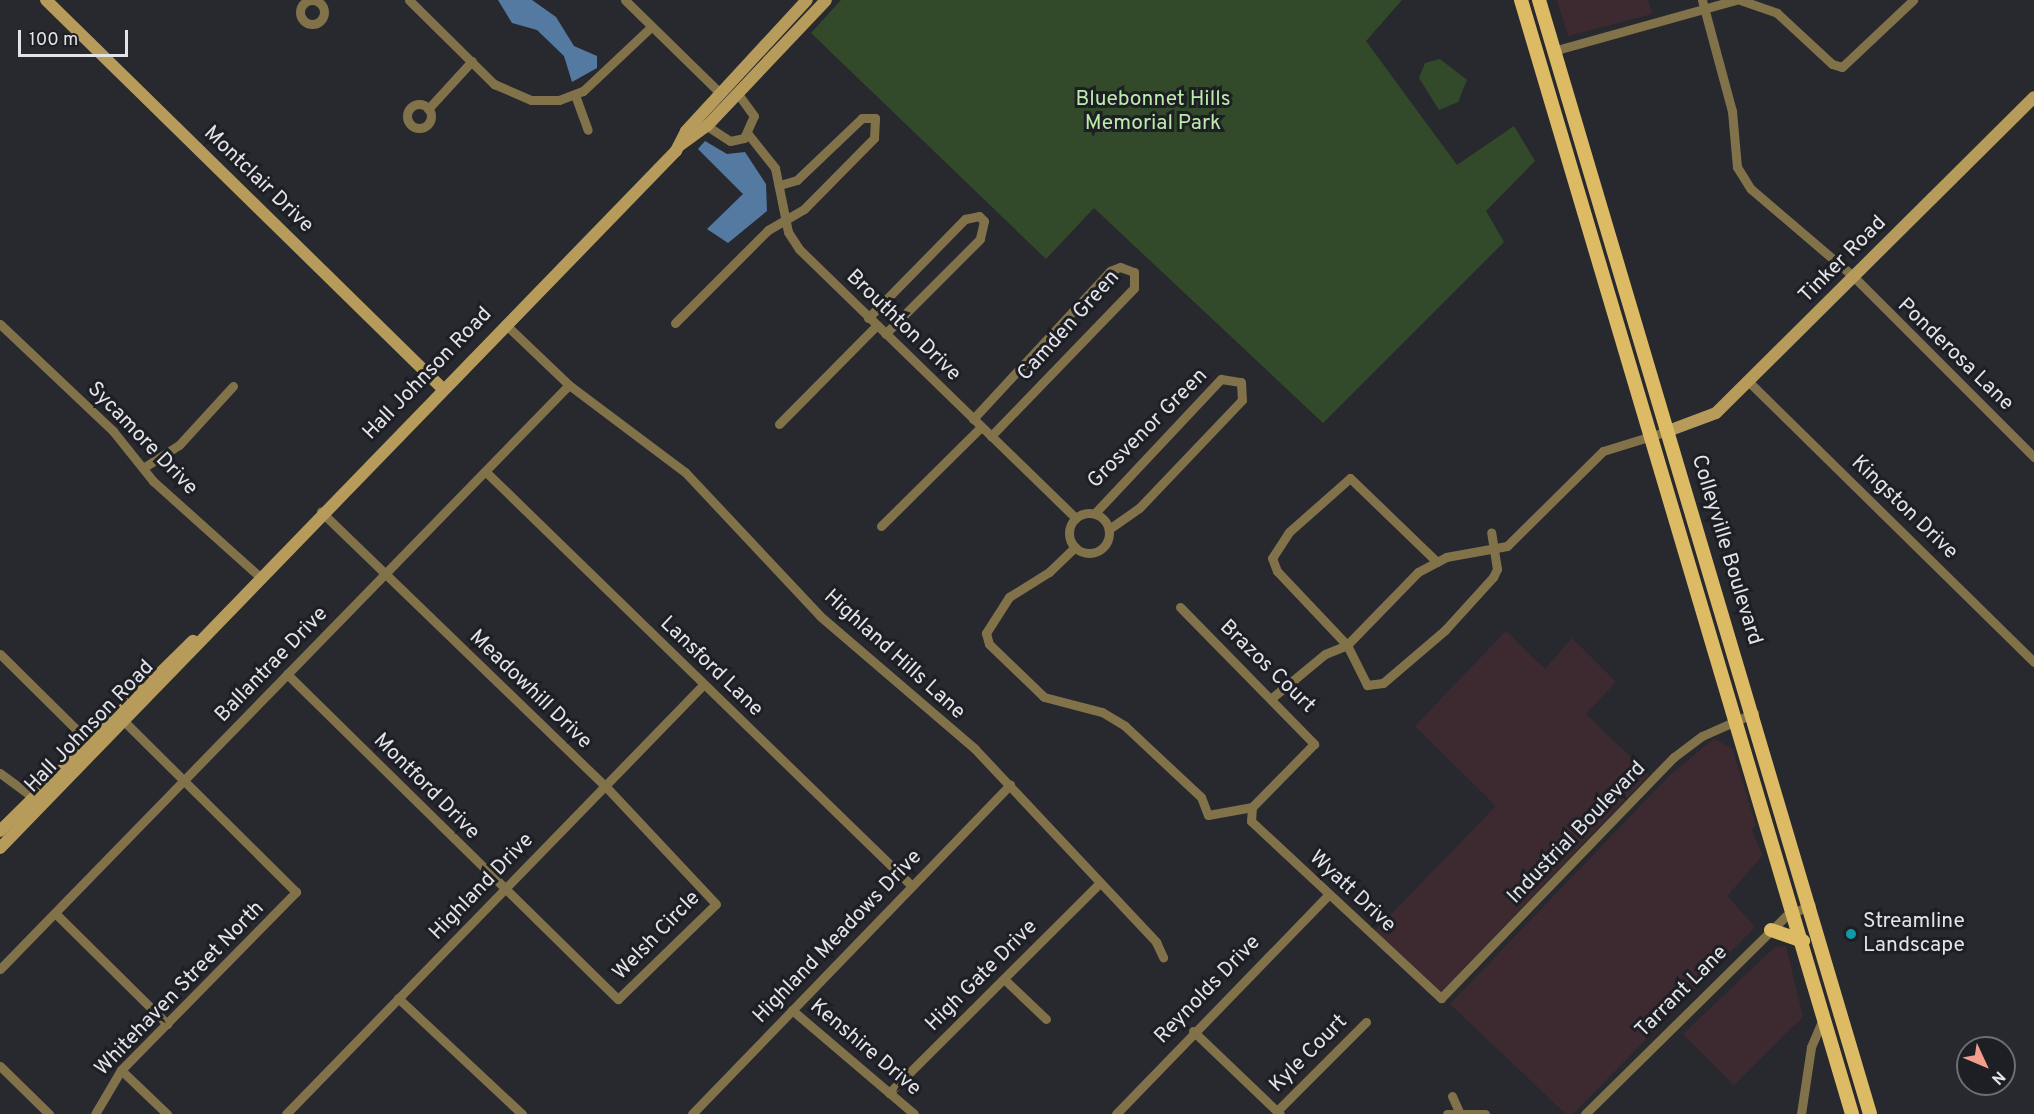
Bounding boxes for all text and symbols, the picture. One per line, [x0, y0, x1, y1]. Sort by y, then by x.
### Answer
scale bar [21, 18, 130, 56]
text: 100 m [29, 29, 78, 52]
park label: Bluebonnet Hills Memorial Park [1075, 87, 1231, 137]
street label: Montclair Drive [198, 121, 318, 239]
street label: Tinker Road [1794, 211, 1892, 309]
street label: Brouthton Drive [840, 265, 966, 387]
street label: Camden Green [1013, 265, 1125, 387]
street label: Ponderosa Lane [1892, 293, 2018, 417]
street label: Hall Johnson Road [358, 302, 498, 446]
street label: Grosvenor Green [1083, 364, 1213, 494]
street label: Sycamore Drive [81, 377, 203, 501]
street label: Kingston Drive [1845, 451, 1963, 565]
street label: Colleyville Boulevard [1685, 452, 1767, 648]
street label: Highland Hills Lane [818, 585, 970, 725]
street label: Ballantrae Drive [210, 602, 334, 728]
street label: Lansford Lane [654, 612, 768, 722]
street label: Brazos Court [1214, 615, 1320, 719]
street label: Meadowhill Drive [463, 625, 597, 755]
street label: Hall Johnson Road [20, 655, 160, 799]
street label: Montford Drive [368, 729, 484, 845]
street label: Industrial Boulevard [1503, 757, 1651, 909]
street label: Highland Drive [425, 828, 539, 946]
street label: Highland Meadows Drive [748, 845, 928, 1029]
street label: Wyatt Drive [1304, 846, 1400, 938]
street label: Welsh Circle [608, 886, 706, 986]
street label: Whitehaven Street North [90, 897, 270, 1081]
place label: Streamline Landscape [1863, 909, 1965, 959]
street label: High Gate Drive [921, 915, 1043, 1037]
marker: Streamline Landscape [1844, 927, 1858, 941]
street label: Reynolds Drive [1150, 930, 1266, 1050]
street label: Tarrant Lane [1631, 941, 1733, 1043]
street label: Kenshire Drive [804, 994, 926, 1102]
street label: Kyle Court [1265, 1010, 1353, 1098]
north arrow [1956, 1036, 2016, 1096]
text: N [1986, 1066, 2009, 1088]

